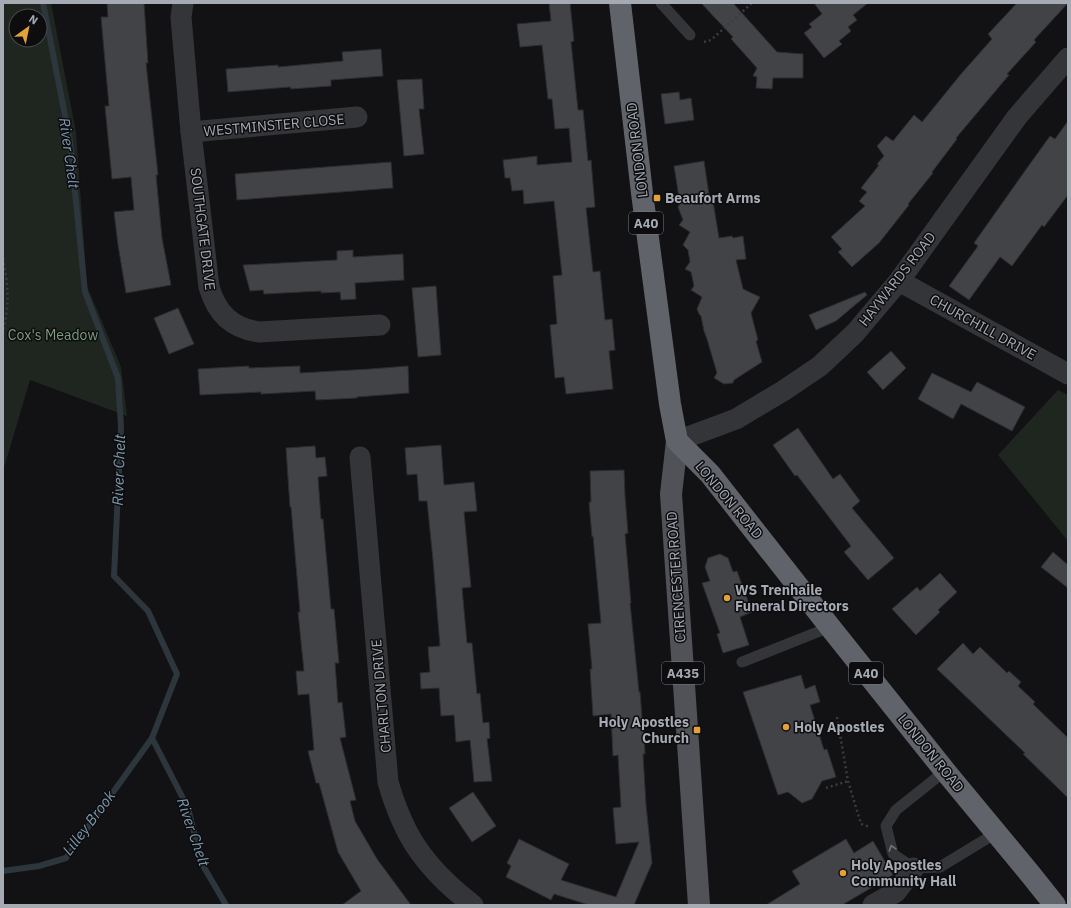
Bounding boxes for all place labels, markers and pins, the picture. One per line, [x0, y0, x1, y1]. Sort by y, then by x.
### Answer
place label: Beaufort Arms [665, 189, 761, 207]
marker: Beaufort Arms [652, 193, 662, 203]
place label: WS Trenhaile Funeral Directors [735, 581, 849, 615]
marker: WS Trenhaile Funeral Directors [722, 593, 732, 603]
place label: Holy Apostles Church [599, 713, 689, 747]
place label: Holy Apostles [794, 718, 884, 736]
marker: Holy Apostles [781, 722, 791, 732]
marker: Holy Apostles Church [692, 725, 702, 735]
place label: Holy Apostles Community Hall [851, 856, 956, 890]
marker: Holy Apostles Community Hall [838, 868, 848, 878]

